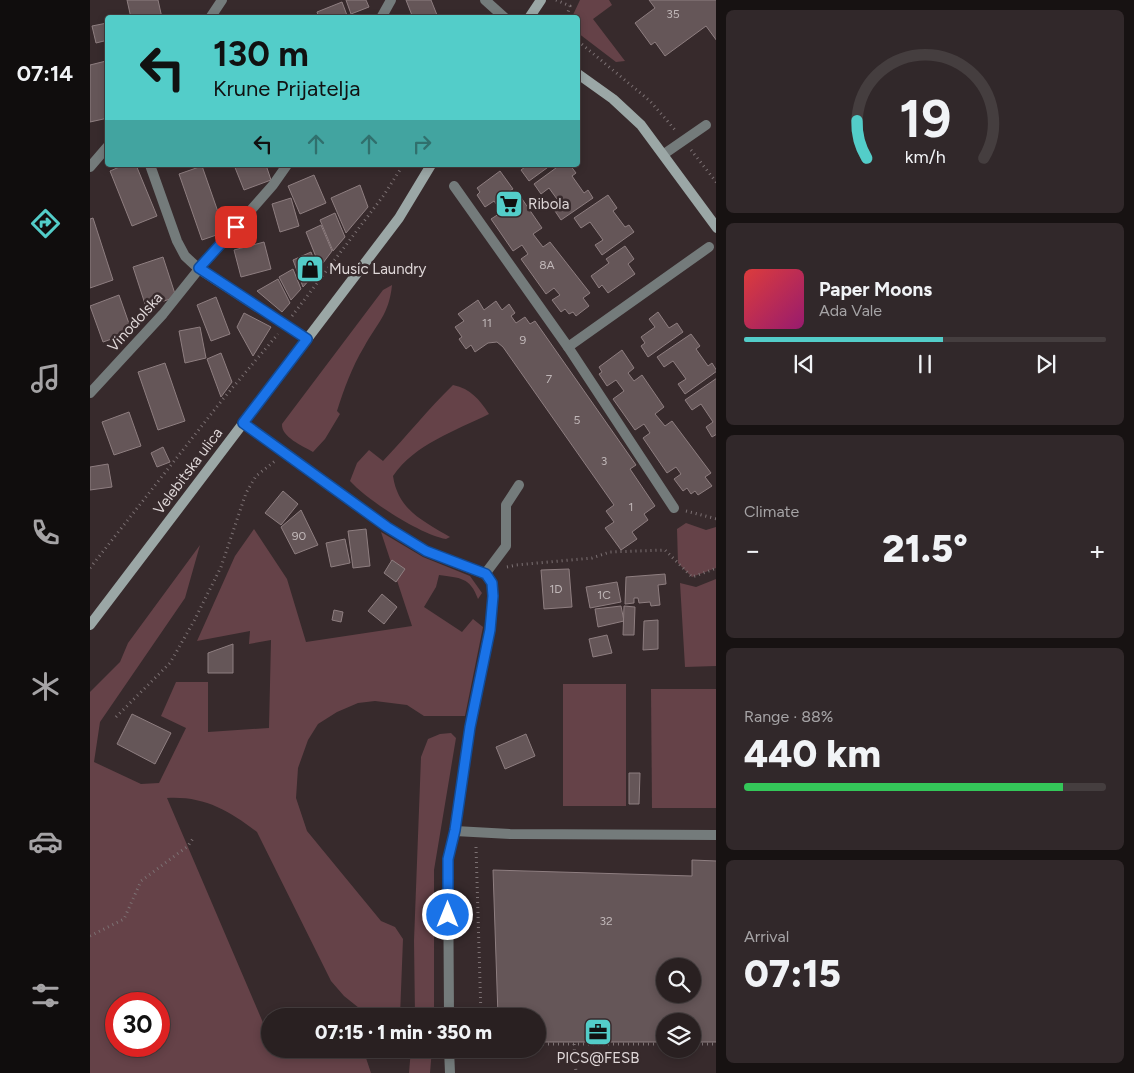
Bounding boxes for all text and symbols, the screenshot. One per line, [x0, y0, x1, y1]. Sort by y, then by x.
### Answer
house number: 35 [666, 7, 680, 21]
text: 130 m [213, 33, 309, 75]
icon: left [130, 35, 195, 100]
text: 07:14 [17, 60, 73, 87]
text: Krune Prijatelja [213, 75, 360, 102]
text: 19 [899, 88, 951, 150]
icon: left [249, 130, 277, 158]
icon: ahead [302, 130, 330, 158]
icon: ahead [355, 130, 383, 158]
icon: right [408, 130, 436, 158]
text: km/h [905, 146, 945, 167]
supermarket icon: Ribola [494, 189, 524, 219]
place label: Ribola [528, 195, 569, 213]
icon: directions [28, 206, 63, 241]
pin [215, 206, 257, 248]
icon: arrive [222, 213, 250, 241]
shop icon: Music Laundry [295, 254, 325, 284]
house number: 8A [539, 258, 555, 272]
place label: Music Laundry [329, 260, 426, 278]
text: Paper Moons [819, 278, 932, 301]
street label: Vinodolska [104, 289, 166, 355]
text: Ada Vale [819, 301, 882, 320]
house number: 11 [482, 316, 492, 330]
house number: 9 [520, 333, 527, 347]
icon: previous [790, 350, 818, 378]
icon: pause [911, 350, 939, 378]
icon: next [1032, 350, 1060, 378]
icon: music [28, 361, 63, 396]
house number: 7 [546, 372, 553, 386]
house number: 5 [574, 413, 581, 427]
street label: Velebitska ulica [150, 424, 226, 518]
house number: 3 [601, 454, 607, 468]
house number: 1 [629, 500, 633, 514]
text: Climate [744, 502, 799, 521]
icon: phone [28, 515, 63, 550]
text: 21.5° [882, 526, 968, 572]
house number: 90 [292, 529, 307, 543]
text: − [744, 533, 761, 567]
text: + [1089, 533, 1106, 567]
house number: 1D [549, 582, 563, 596]
house number: 1C [597, 588, 611, 602]
icon: climate [28, 669, 63, 704]
text: Range · 88% [744, 707, 833, 726]
text: 440 km [744, 731, 881, 777]
icon: car [28, 824, 63, 859]
position arrow [421, 888, 473, 940]
house number: 32 [599, 914, 613, 928]
text: Arrival [744, 927, 789, 946]
text: 07:15 [744, 951, 841, 997]
map controls [656, 958, 701, 1058]
button: search [656, 958, 701, 1003]
icon: filters [28, 978, 63, 1013]
speed limit sign: 30 [105, 992, 170, 1057]
button: layers [656, 1013, 701, 1058]
office icon: PICS@FESB [583, 1017, 613, 1047]
text: 07:15 · 1 min · 350 m [315, 1021, 492, 1044]
place label: PICS@FESB [556, 1049, 640, 1067]

